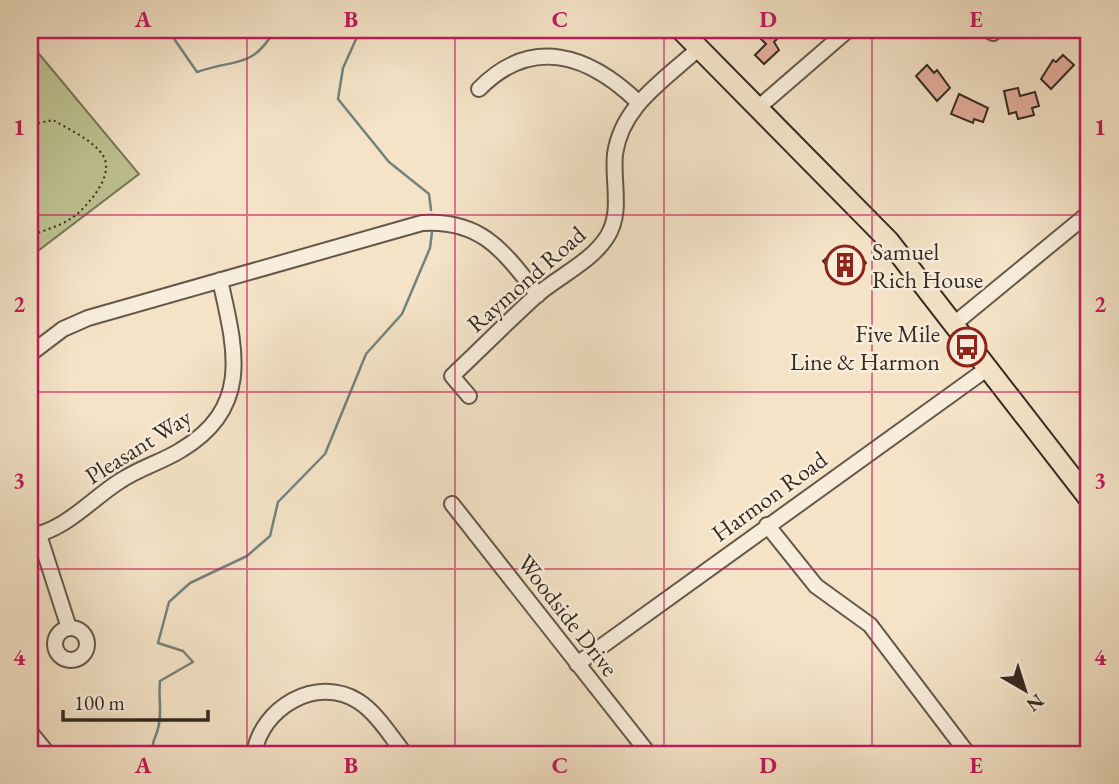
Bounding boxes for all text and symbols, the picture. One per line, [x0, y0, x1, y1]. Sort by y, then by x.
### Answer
text: A [134, 4, 152, 34]
text: B [344, 4, 358, 34]
text: C [552, 4, 568, 34]
text: D [759, 4, 777, 34]
text: E [969, 4, 983, 34]
text: 1 [13, 112, 25, 142]
text: 1 [1094, 112, 1106, 142]
street label: Raymond Road [460, 218, 592, 339]
place label: Samuel Rich House [872, 236, 983, 295]
building icon: Samuel Rich House [824, 244, 866, 286]
text: 2 [13, 289, 25, 319]
text: 2 [1094, 289, 1106, 319]
place label: Five Mile Line & Harmon [790, 318, 940, 377]
bus stop icon: Five Mile Line & Harmon [946, 326, 988, 368]
street label: Pleasant Way [79, 401, 197, 491]
street label: Harmon Road [705, 443, 834, 548]
text: 3 [13, 465, 25, 495]
text: 3 [1094, 465, 1106, 495]
street label: Woodside Drive [511, 548, 625, 682]
text: 4 [13, 642, 26, 672]
text: 4 [1094, 642, 1107, 672]
north arrow [990, 654, 1060, 724]
scale bar [63, 679, 208, 723]
text: N [1021, 688, 1049, 718]
text: 100 m [74, 689, 125, 716]
text: A [134, 750, 152, 780]
text: B [344, 750, 358, 780]
text: C [552, 750, 568, 780]
text: D [759, 750, 777, 780]
text: E [969, 750, 983, 780]

